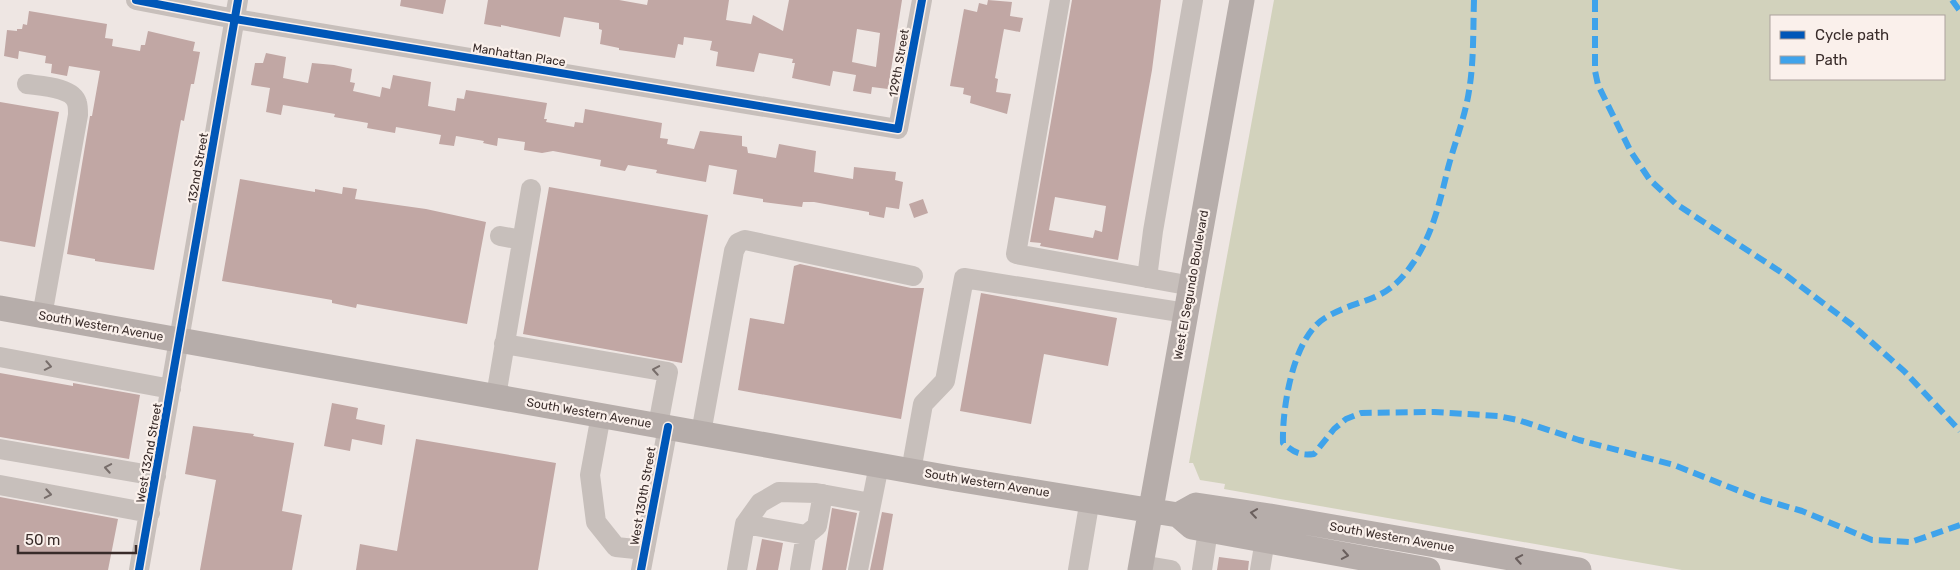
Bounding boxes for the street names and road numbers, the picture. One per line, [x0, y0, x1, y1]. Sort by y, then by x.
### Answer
street label: 129th Street [886, 28, 912, 98]
street label: Manhattan Place [471, 41, 567, 69]
street label: 132nd Street [185, 131, 211, 204]
street label: West El Segundo Boulevard [1171, 209, 1211, 361]
street label: South Western Avenue [38, 308, 165, 344]
street label: South Western Avenue [526, 395, 653, 431]
street label: West 132nd Street [133, 402, 165, 504]
street label: West 130th Street [627, 446, 659, 546]
street label: South Western Avenue [923, 466, 1051, 500]
street label: South Western Avenue [1329, 519, 1456, 555]

